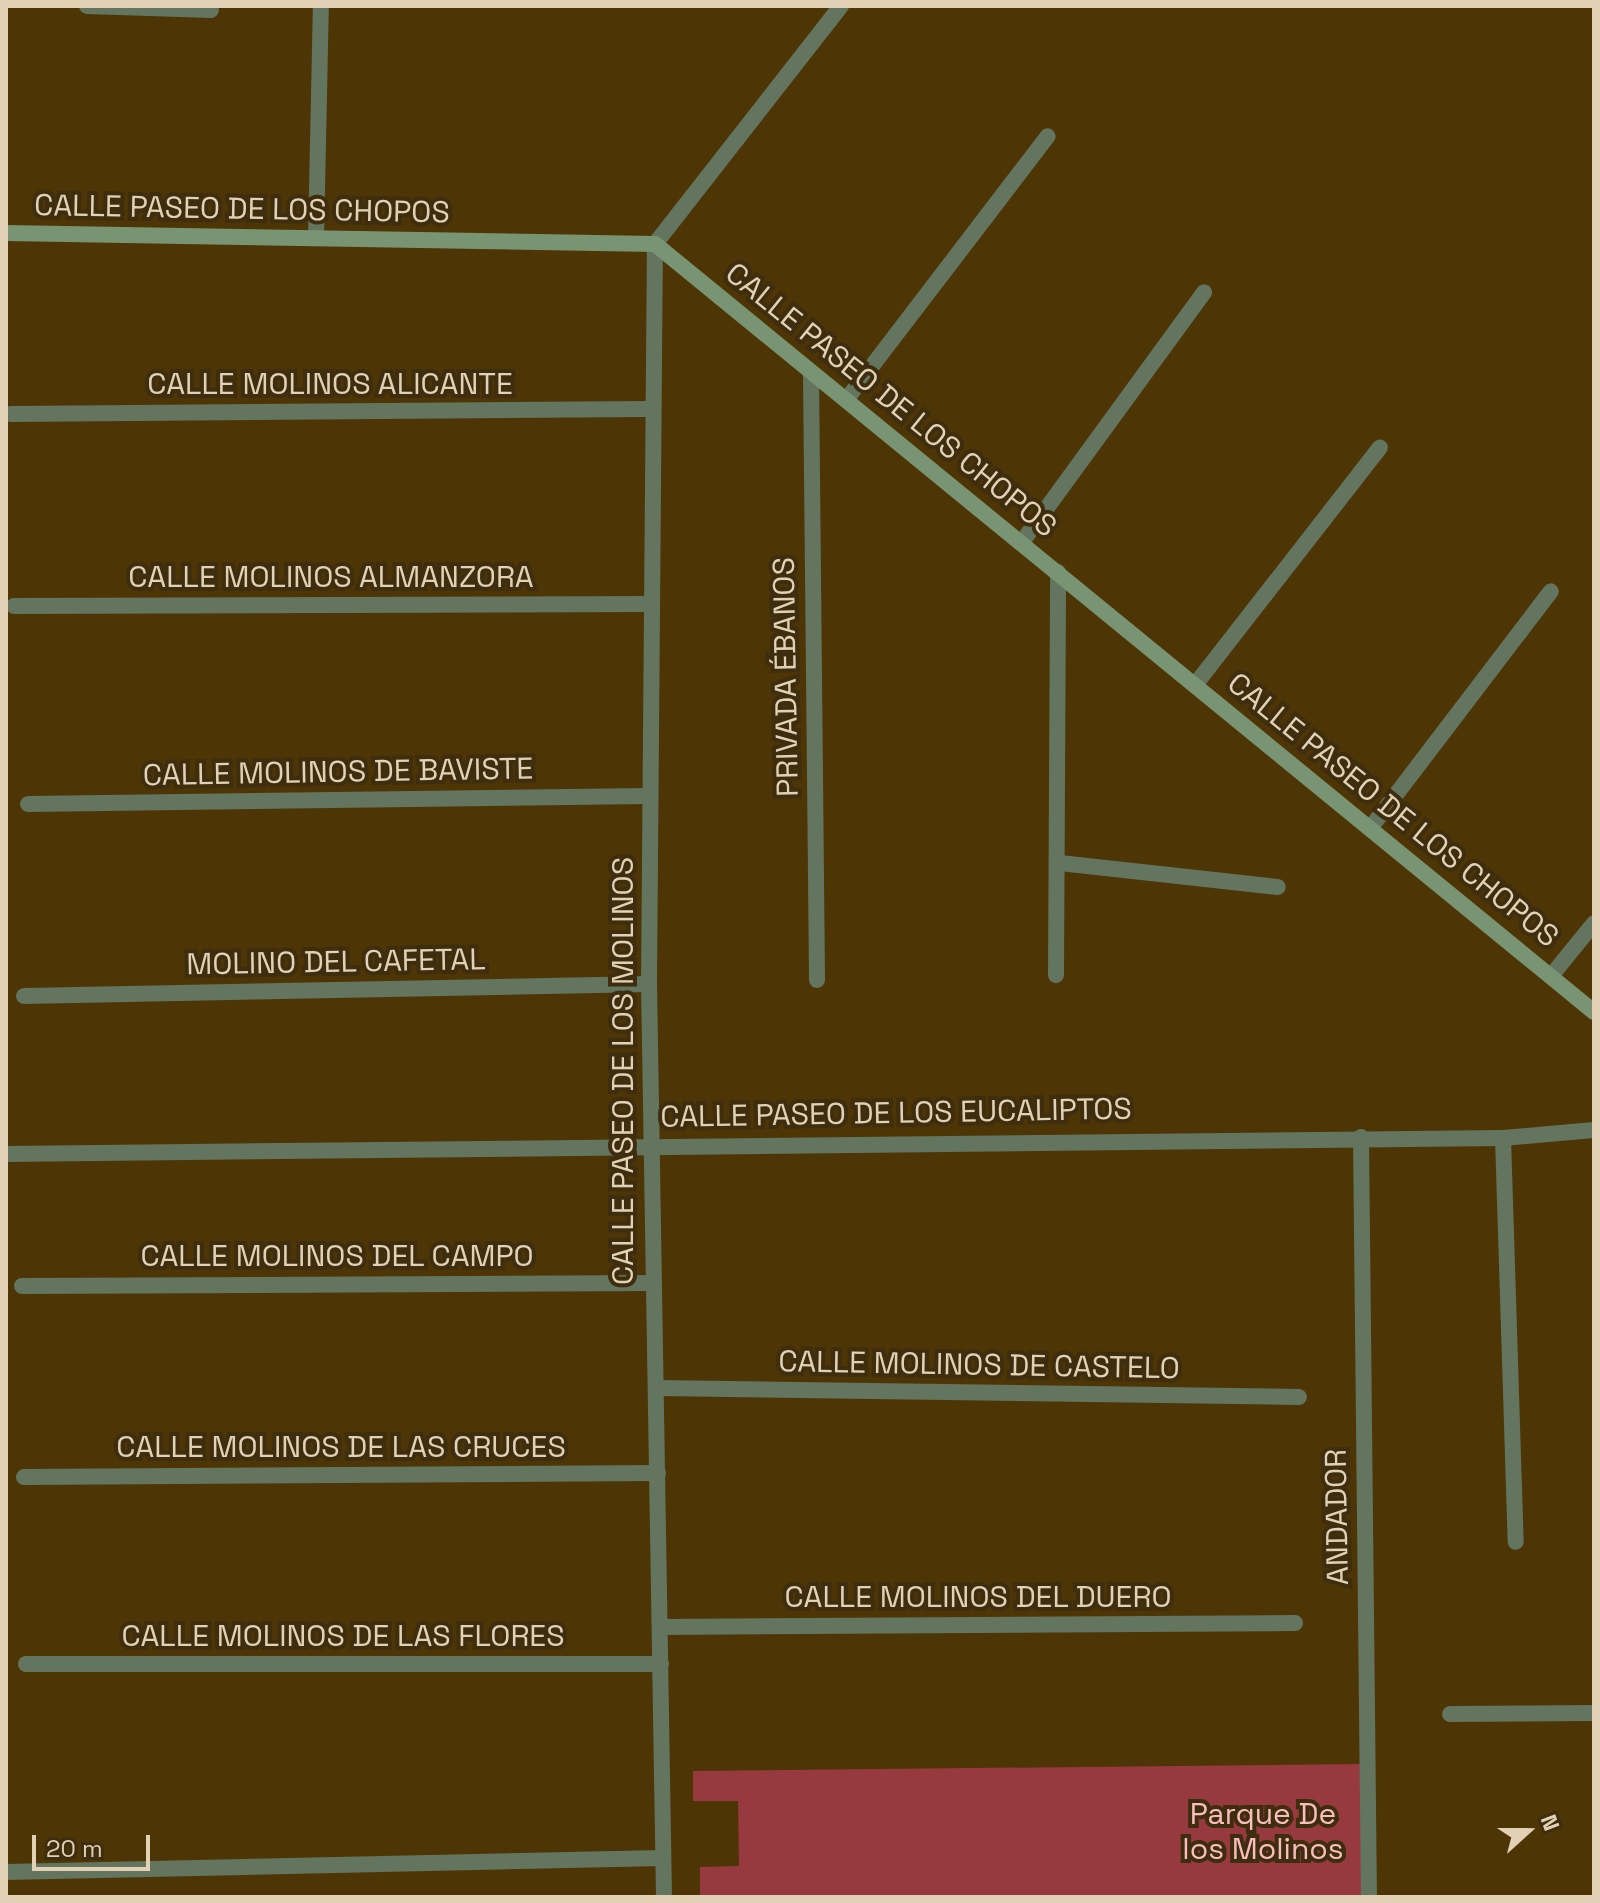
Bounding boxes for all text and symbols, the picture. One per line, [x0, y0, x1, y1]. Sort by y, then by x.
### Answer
street label: CALLE PASEO DE LOS CHOPOS [34, 187, 450, 231]
street label: CALLE PASEO DE LOS CHOPOS [718, 255, 1064, 545]
street label: CALLE MOLINOS ALICANTE [147, 366, 513, 402]
street label: PRIVADA ÉBANOS [766, 557, 806, 797]
street label: CALLE MOLINOS ALMANZORA [128, 559, 534, 595]
street label: CALLE PASEO DE LOS CHOPOS [1220, 665, 1566, 955]
street label: CALLE MOLINOS DE BAVISTE [142, 751, 534, 793]
street label: CALLE PASEO DE LOS MOLINOS [605, 857, 641, 1285]
street label: MOLINO DEL CAFETAL [186, 941, 486, 983]
street label: CALLE PASEO DE LOS EUCALIPTOS [660, 1091, 1132, 1135]
street label: CALLE MOLINOS DEL CAMPO [140, 1238, 534, 1274]
street label: CALLE MOLINOS DE CASTELO [778, 1344, 1180, 1386]
street label: CALLE MOLINOS DE LAS CRUCES [116, 1429, 566, 1465]
street label: ANDADOR [1318, 1449, 1356, 1585]
street label: CALLE MOLINOS DEL DUERO [784, 1579, 1172, 1615]
street label: CALLE MOLINOS DE LAS FLORES [121, 1618, 565, 1654]
north arrow [1488, 1791, 1568, 1871]
park label: Parque De los Molinos [1182, 1796, 1344, 1866]
text: N [1535, 1810, 1566, 1834]
scale bar [36, 1819, 154, 1869]
text: 20 m [46, 1833, 103, 1864]

